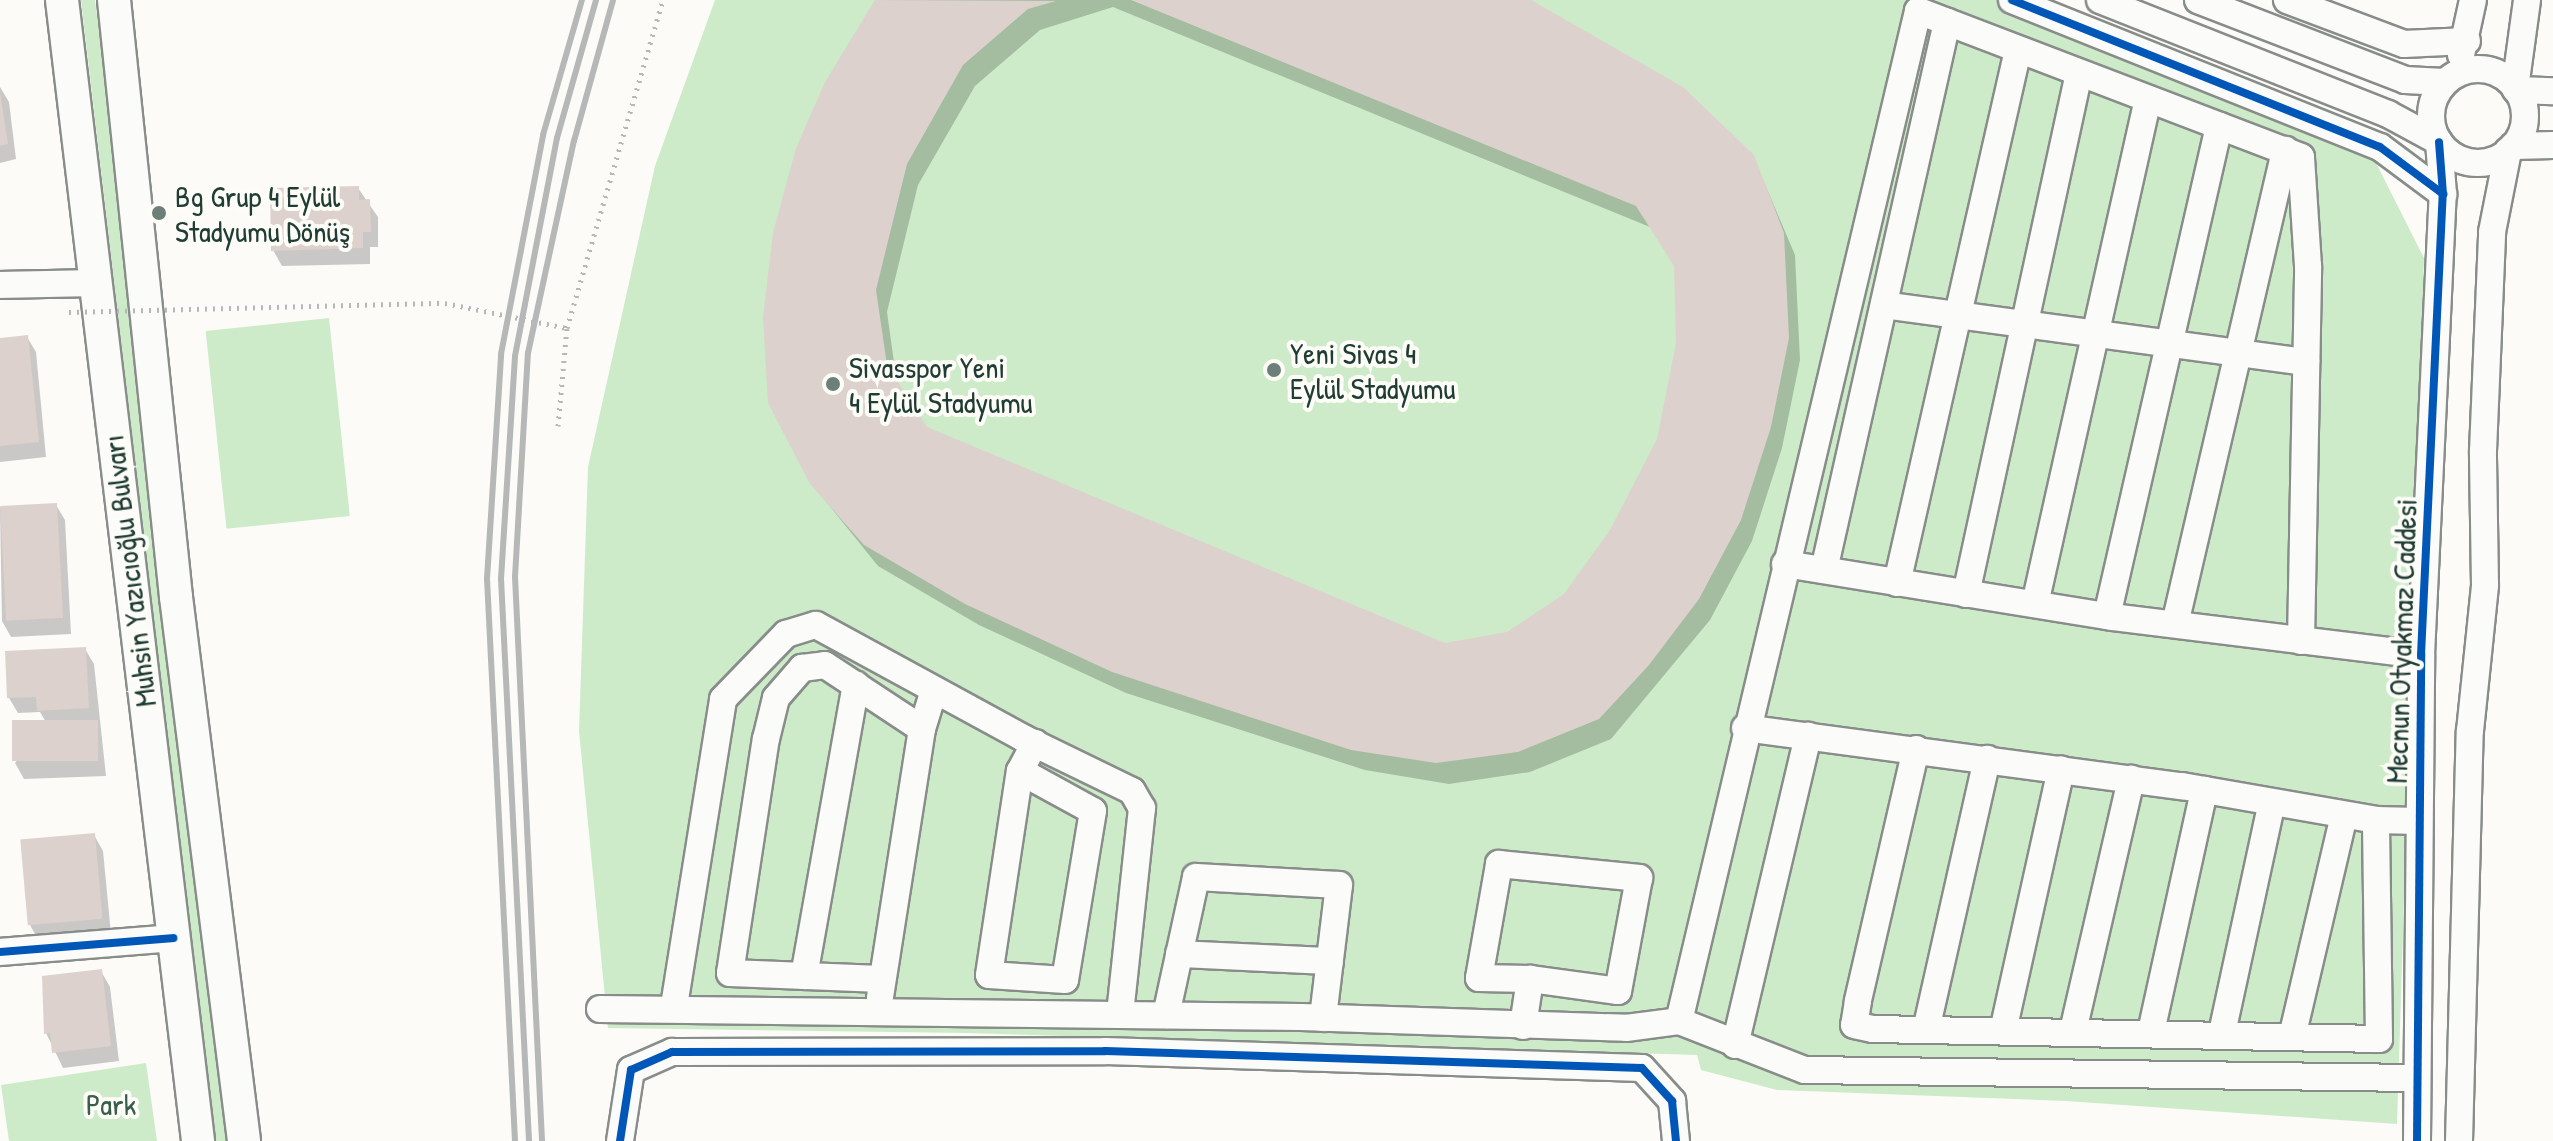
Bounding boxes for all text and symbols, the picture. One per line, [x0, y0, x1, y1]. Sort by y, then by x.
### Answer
place label: Bg Grup 4 Eylül Stadyumu Dönüş [175, 178, 350, 248]
marker: Bg Grup 4 Eylül Stadyumu Dönüş [150, 204, 168, 222]
place label: Yeni Sivas 4 Eylül Stadyumu [1290, 335, 1455, 406]
place label: Sivasspor Yeni 4 Eylül Stadyumu [849, 349, 1033, 420]
marker: Yeni Sivas 4 Eylül Stadyumu [1265, 361, 1283, 379]
marker: Sivasspor Yeni 4 Eylül Stadyumu [824, 375, 842, 393]
street label: Muhsin Yazıcıoğlu Bulvarı [94, 433, 164, 709]
street label: Mecnun Otyakmaz Caddesi [2378, 498, 2424, 784]
park label: Park [86, 1086, 136, 1122]

